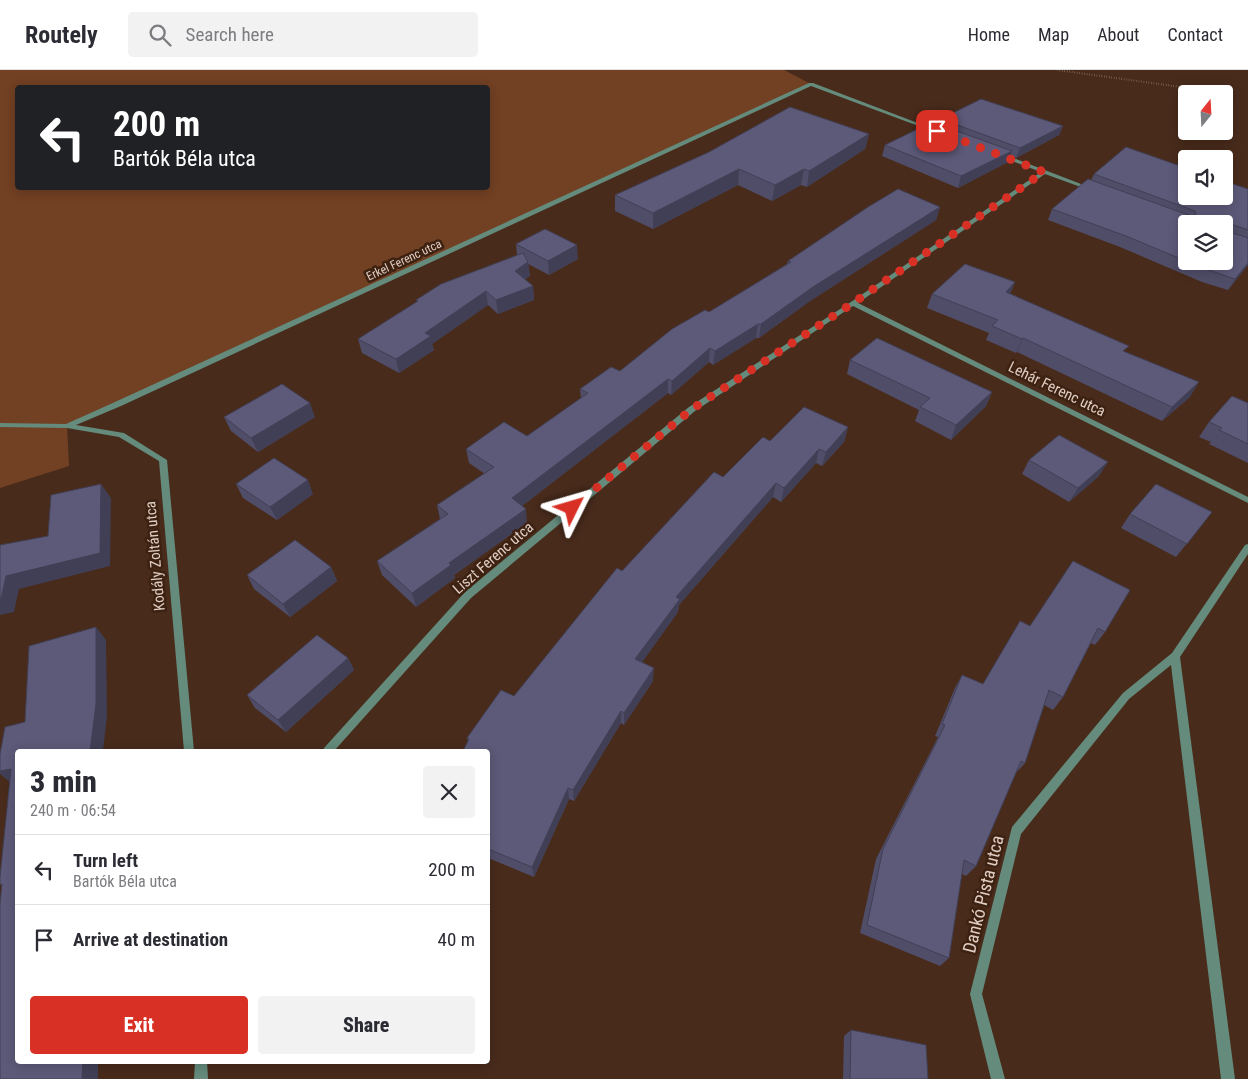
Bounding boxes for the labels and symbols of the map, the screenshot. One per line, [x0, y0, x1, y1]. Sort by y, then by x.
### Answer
north arrow [1178, 85, 1232, 140]
pin [916, 110, 958, 152]
street label: Erkel Ferenc utca [364, 236, 444, 284]
street label: Lehár Ferenc utca [1006, 358, 1108, 420]
position arrow [545, 481, 597, 533]
street label: Kodály Zoltán utca [141, 500, 169, 612]
street label: Liszt Ferenc utca [449, 518, 537, 598]
street label: Dankó Pista utca [958, 833, 1008, 955]

